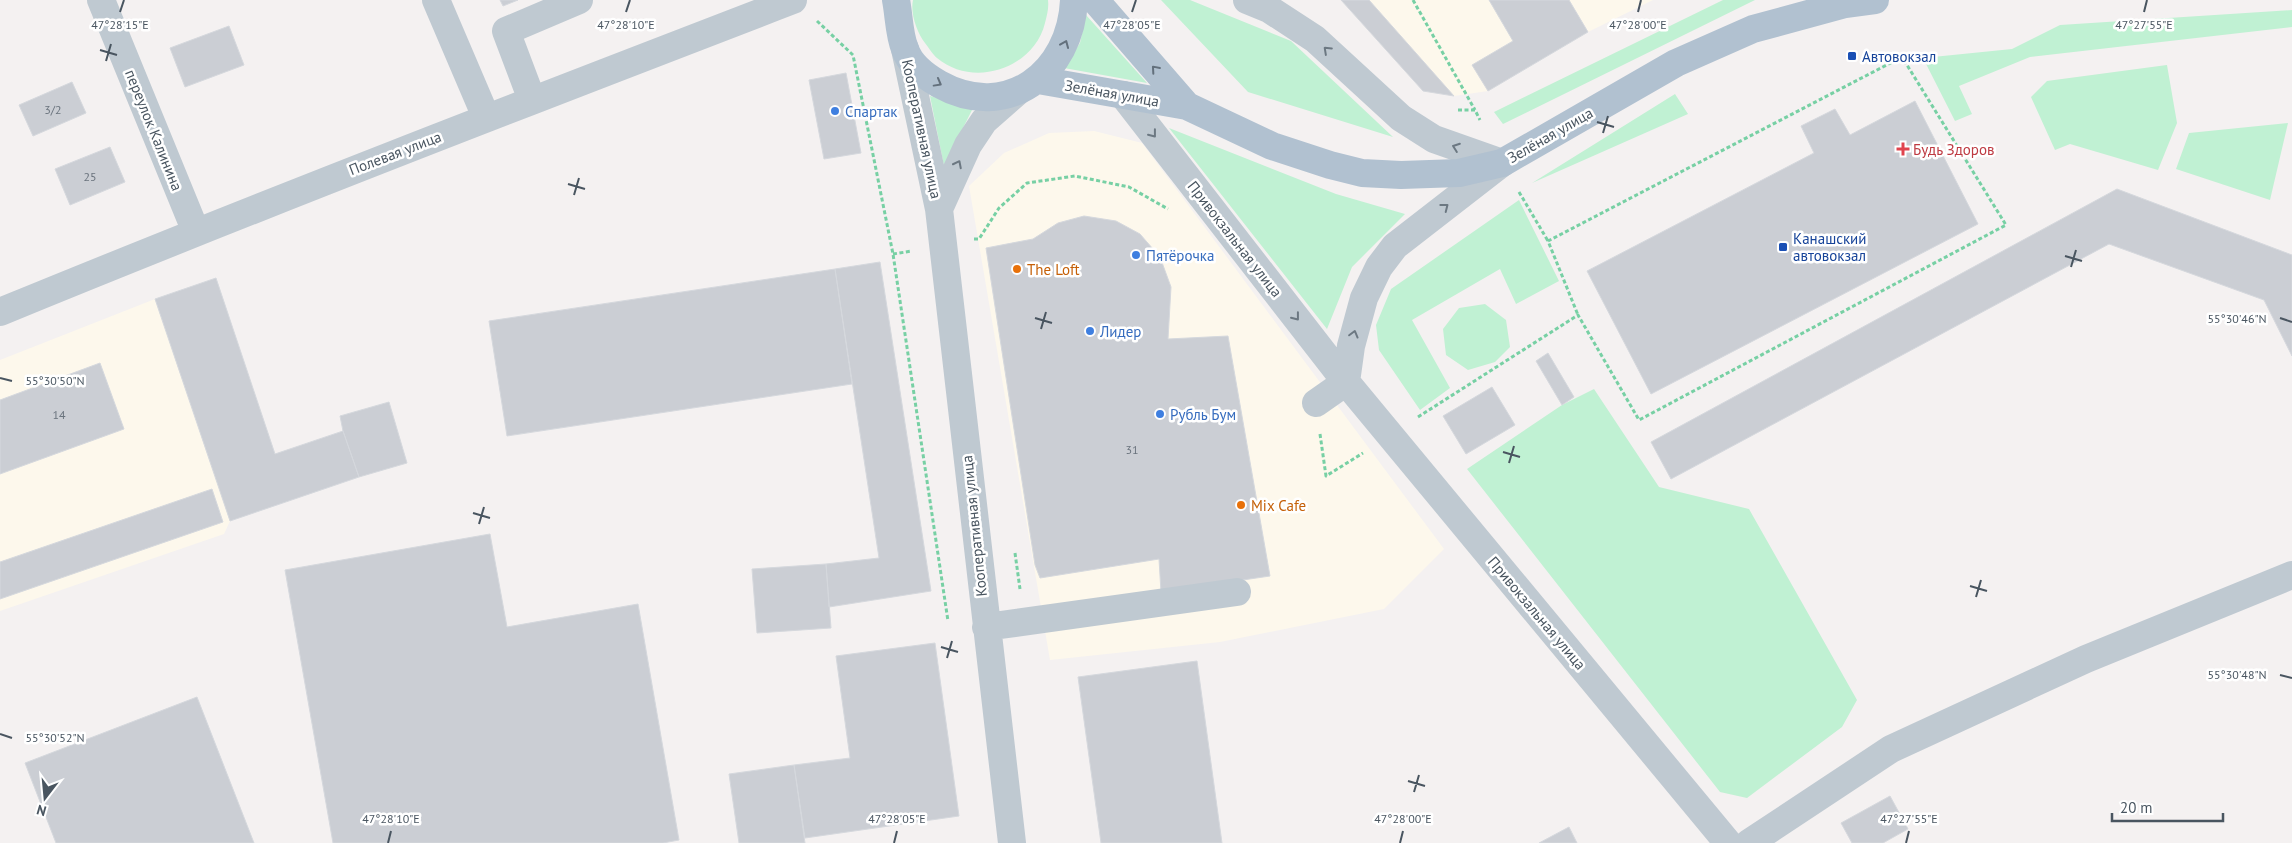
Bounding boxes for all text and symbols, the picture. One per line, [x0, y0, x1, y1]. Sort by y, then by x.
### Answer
text: 47°28'15"E [91, 17, 149, 32]
text: 47°28'10"E [597, 17, 655, 32]
text: 47°28'05"E [1103, 17, 1161, 32]
text: 47°28'00"E [1609, 17, 1667, 32]
text: 47°27'55"E [2115, 17, 2173, 32]
one-way arrow [1058, 40, 1069, 49]
one-way arrow [1324, 47, 1333, 56]
place label: Автовокзал [1862, 47, 1936, 66]
marker: Автовокзал [1846, 50, 1858, 62]
street label: Кооперативная улица [898, 58, 946, 200]
one-way arrow [1152, 65, 1161, 74]
street label: переулок Калинина [121, 67, 187, 193]
street label: Зелёная улица [1063, 75, 1161, 111]
one-way arrow [932, 77, 941, 87]
house number: 3/2 [44, 102, 62, 117]
place label: Спартак [845, 102, 898, 121]
street label: Зелёная улица [1504, 103, 1596, 167]
marker: Спартак [829, 105, 841, 117]
street label: Полевая улица [346, 127, 444, 179]
one-way arrow [1147, 128, 1156, 138]
place label: Будь Здоров [1913, 140, 1995, 159]
one-way arrow [1452, 143, 1461, 153]
marker: Будь Здоров [1897, 143, 1909, 155]
one-way arrow [952, 161, 962, 170]
house number: 25 [83, 169, 97, 184]
street label: Привокзальная улица [1184, 177, 1286, 301]
one-way arrow [1440, 203, 1449, 212]
place label: Канашский автовокзал [1793, 229, 1867, 265]
marker: Канашский автовокзал [1777, 241, 1789, 253]
place label: Пятёрочка [1146, 246, 1214, 265]
marker: Пятёрочка [1130, 249, 1142, 261]
place label: The Loft [1027, 260, 1080, 279]
marker: The Loft [1011, 263, 1023, 275]
one-way arrow [1290, 311, 1298, 320]
text: 55°30'46"N [2207, 311, 2267, 326]
place label: Лидер [1099, 322, 1141, 341]
marker: Лидер [1084, 325, 1096, 337]
one-way arrow [1349, 331, 1359, 339]
text: 55°30'50"N [25, 373, 85, 388]
place label: Рубль Бум [1170, 405, 1236, 424]
house number: 14 [52, 407, 66, 422]
marker: Рубль Бум [1154, 408, 1166, 420]
house number: 31 [1125, 442, 1139, 457]
street label: Кооперативная улица [957, 454, 991, 598]
place label: Mix Cafe [1251, 496, 1306, 515]
marker: Mix Cafe [1235, 499, 1247, 511]
street label: Привокзальная улица [1484, 552, 1590, 674]
text: 55°30'48"N [2207, 667, 2267, 682]
text: 55°30'52"N [25, 730, 85, 745]
north arrow [20, 773, 70, 823]
scale bar [2112, 790, 2223, 822]
text: 20 m [2120, 798, 2153, 817]
text: N [35, 801, 48, 820]
text: 47°28'10"E [362, 811, 420, 826]
text: 47°28'05"E [868, 811, 926, 826]
text: 47°28'00"E [1374, 811, 1432, 826]
text: 47°27'55"E [1880, 811, 1938, 826]

